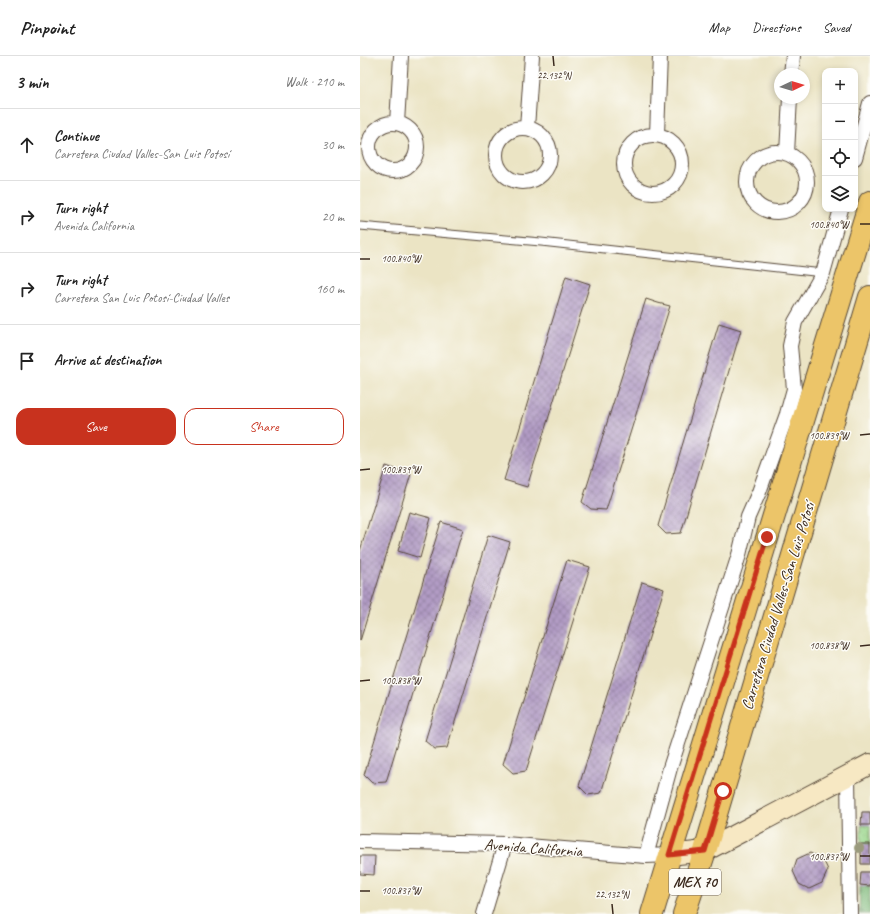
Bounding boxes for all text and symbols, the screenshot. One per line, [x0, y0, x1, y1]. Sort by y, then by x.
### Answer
text: Pinpoint [20, 16, 74, 40]
text: Map [709, 19, 730, 36]
text: Directions [752, 19, 801, 36]
text: Saved [823, 19, 850, 36]
north arrow [774, 68, 810, 104]
map controls [822, 68, 858, 212]
button: + [822, 68, 858, 104]
text: 22.132°N [537, 69, 573, 82]
text: 3 min [16, 72, 49, 93]
text: Walk · 210 m [285, 74, 344, 90]
button: − [822, 104, 858, 140]
text: Continue [54, 127, 99, 146]
icon: ahead [16, 134, 38, 156]
text: 30 m [322, 137, 344, 153]
button: locate [822, 140, 858, 176]
text: Carretera Ciudad Valles-San Luis Potosí [54, 146, 229, 162]
button: layers [822, 176, 858, 212]
text: Turn right [54, 199, 107, 218]
icon: right [16, 206, 38, 228]
text: 20 m [322, 209, 344, 225]
text: Avenida California [54, 218, 134, 234]
text: 100.840°W [809, 218, 850, 231]
text: 100.840°W [381, 252, 422, 265]
text: Turn right [54, 271, 107, 290]
icon: right [16, 278, 38, 300]
text: 160 m [316, 281, 344, 297]
text: Carretera San Luis Potosí-Ciudad Valles [54, 290, 229, 306]
icon: arrive [16, 350, 38, 372]
text: Arrive at destination [54, 351, 161, 370]
button: Save [16, 408, 176, 445]
button: Share [184, 408, 344, 445]
text: 100.839°W [809, 429, 850, 442]
text: 100.839°W [381, 463, 422, 476]
street label: Carretera Ciudad Valles-San Luis Potosí [737, 497, 820, 712]
route end [758, 528, 776, 546]
text: 100.838°W [809, 639, 850, 652]
text: 100.838°W [381, 674, 422, 687]
route start [714, 782, 732, 800]
street label: Avenida California [483, 835, 584, 862]
text: 100.837°W [809, 850, 850, 863]
road number: MEX 70 [669, 869, 721, 895]
text: 100.837°W [381, 884, 422, 897]
text: 22.132°N [595, 888, 631, 901]

